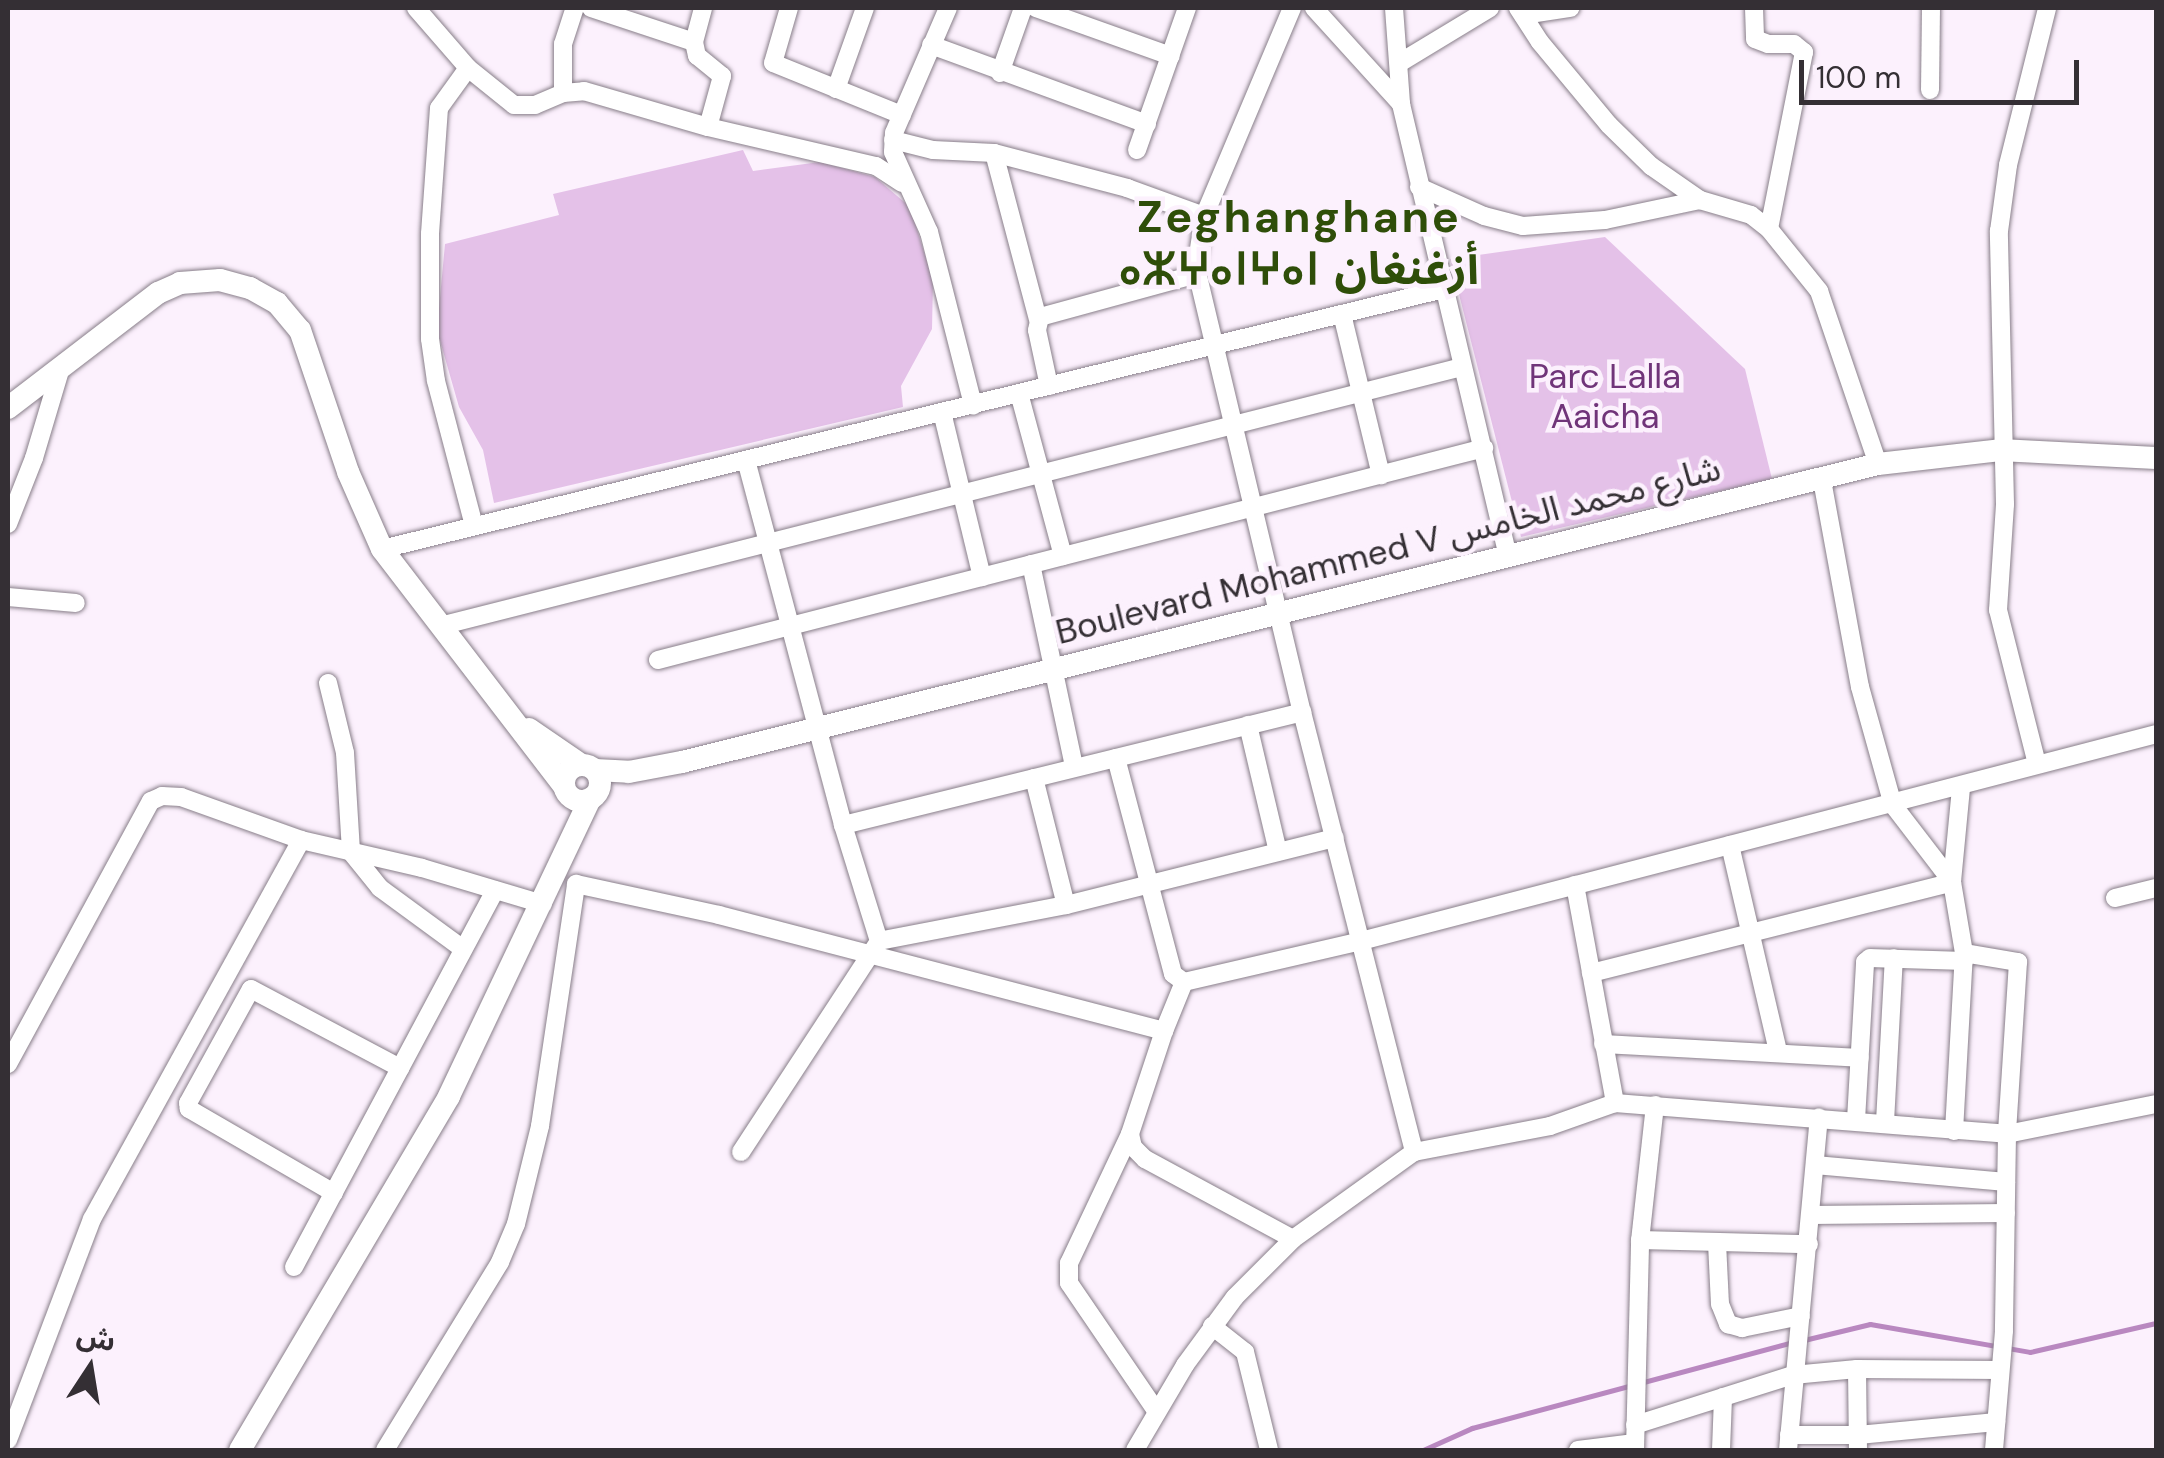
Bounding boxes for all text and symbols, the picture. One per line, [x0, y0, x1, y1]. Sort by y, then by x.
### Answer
scale bar [1804, 40, 2084, 102]
text: 100 m [1816, 58, 1901, 97]
district label: Zeghanghane ⴰⵣⵖⴰⵏⵖⴰⵏ أزغنغان [1130, 190, 1468, 296]
park label: Parc Lalla Aaicha [1529, 355, 1681, 437]
street label: Boulevard Mohammed V شارع محمد الخامس [1051, 447, 1725, 653]
text: ش [74, 1316, 119, 1360]
north arrow [40, 1318, 140, 1418]

